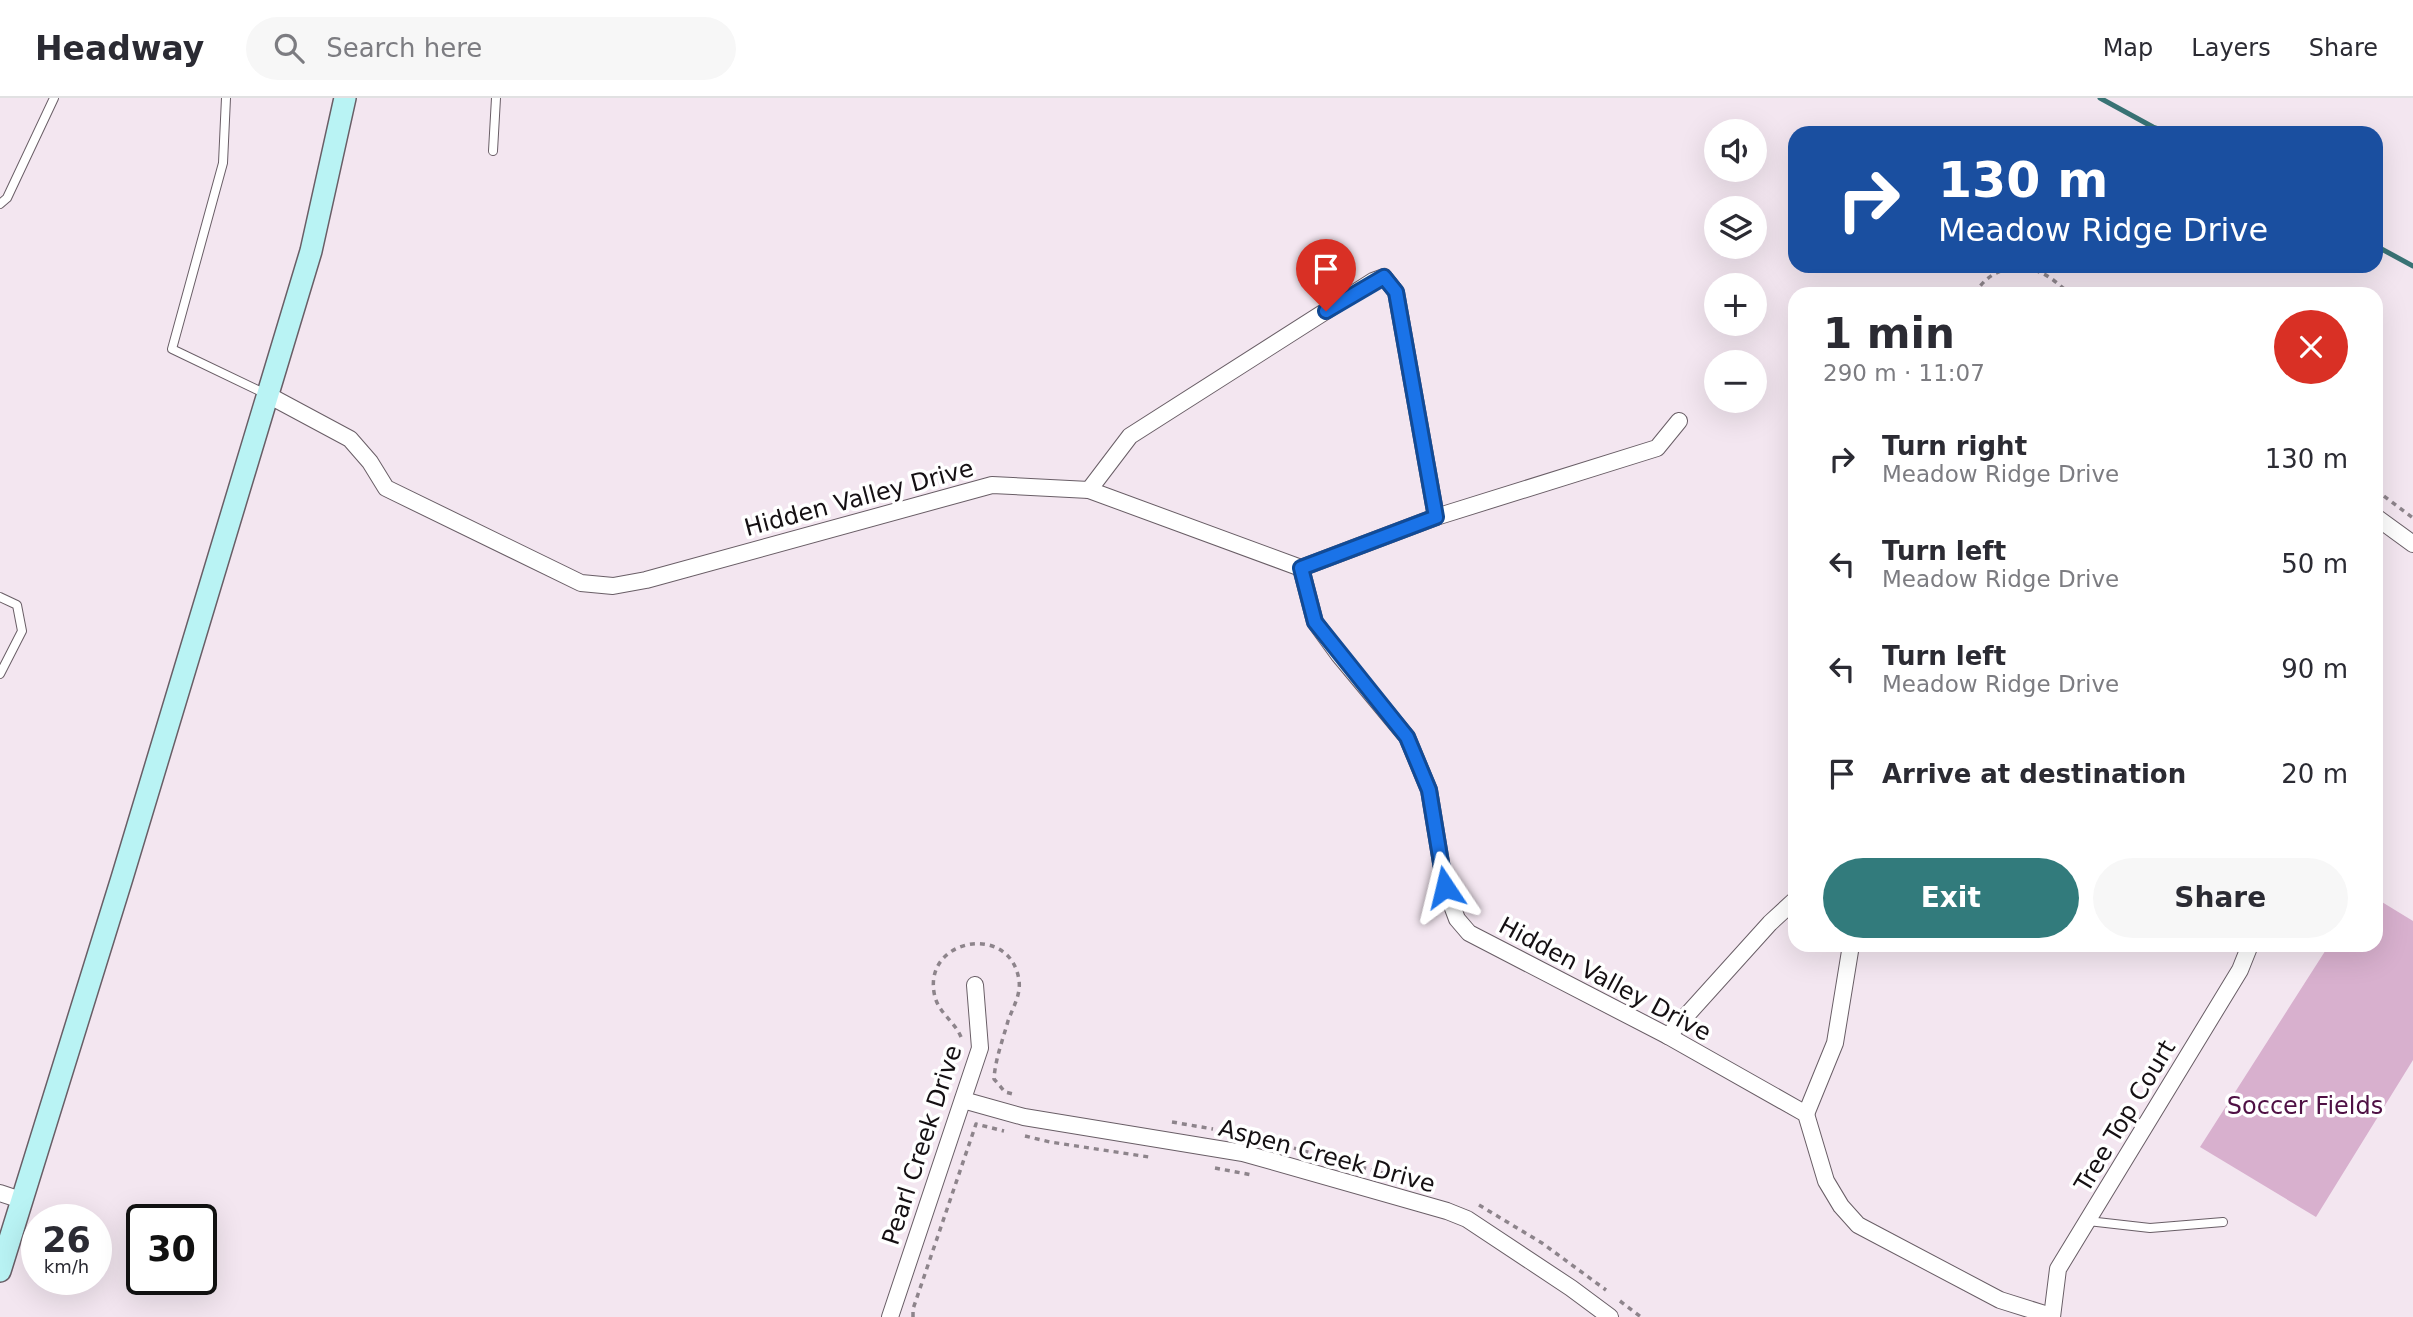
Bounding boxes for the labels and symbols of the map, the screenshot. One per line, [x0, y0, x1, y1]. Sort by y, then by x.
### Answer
pin [1296, 239, 1356, 311]
street label: Hidden Valley Drive [741, 454, 977, 542]
position arrow [1408, 850, 1482, 924]
street label: Hidden Valley Drive [1494, 911, 1716, 1047]
street label: Tree Top Court [2068, 1035, 2181, 1198]
street label: Pearl Creek Drive [876, 1042, 968, 1248]
park label: Soccer Fields [2227, 1092, 2383, 1120]
street label: Aspen Creek Drive [1216, 1114, 1438, 1198]
speed limit sign: 30 [126, 1204, 217, 1295]

